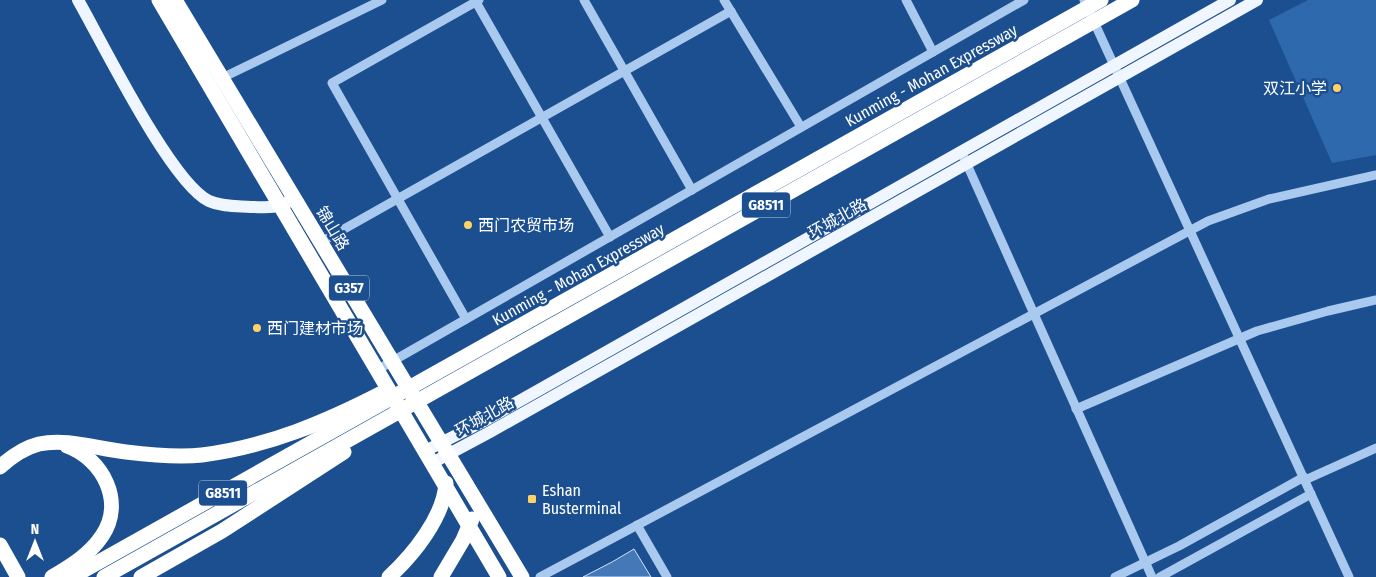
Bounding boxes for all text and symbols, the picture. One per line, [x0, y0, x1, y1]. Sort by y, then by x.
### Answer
street label: Kunming - Mohan Expressway [842, 20, 1021, 131]
place label: 双江小学 [1263, 79, 1327, 98]
marker: 双江小学 [1331, 82, 1343, 94]
road number: G8511 [742, 192, 790, 218]
street label: 环城北路 [805, 195, 870, 242]
street label: 锦山路 [312, 203, 353, 254]
place label: 西门农贸市场 [478, 216, 574, 235]
marker: 西门农贸市场 [462, 219, 474, 231]
street label: Kunming - Mohan Expressway [489, 219, 668, 330]
road number: G357 [329, 276, 369, 300]
place label: 西门建材市场 [267, 319, 363, 338]
marker: 西门建材市场 [251, 322, 263, 334]
street label: 环城北路 [452, 393, 517, 440]
road number: G8511 [199, 480, 247, 506]
place label: Eshan Busterminal [542, 481, 621, 518]
marker: Eshan Busterminal [526, 493, 538, 505]
north arrow [10, 517, 60, 567]
text: N [31, 521, 39, 538]

